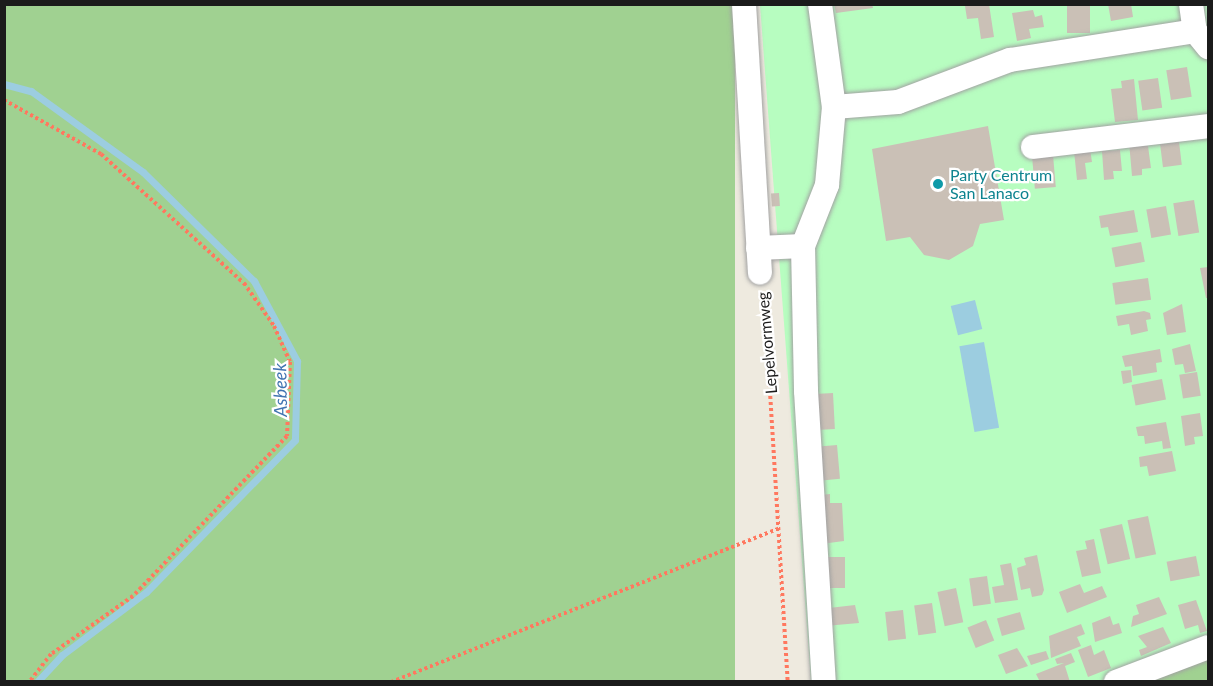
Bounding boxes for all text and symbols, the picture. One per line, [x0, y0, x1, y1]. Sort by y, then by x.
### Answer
place label: Party Centrum San Lanaco [950, 165, 1053, 203]
marker: Party Centrum San Lanaco [931, 177, 945, 191]
street label: Lepelvormweg [753, 291, 781, 395]
water label: Asbeek [269, 363, 291, 417]

